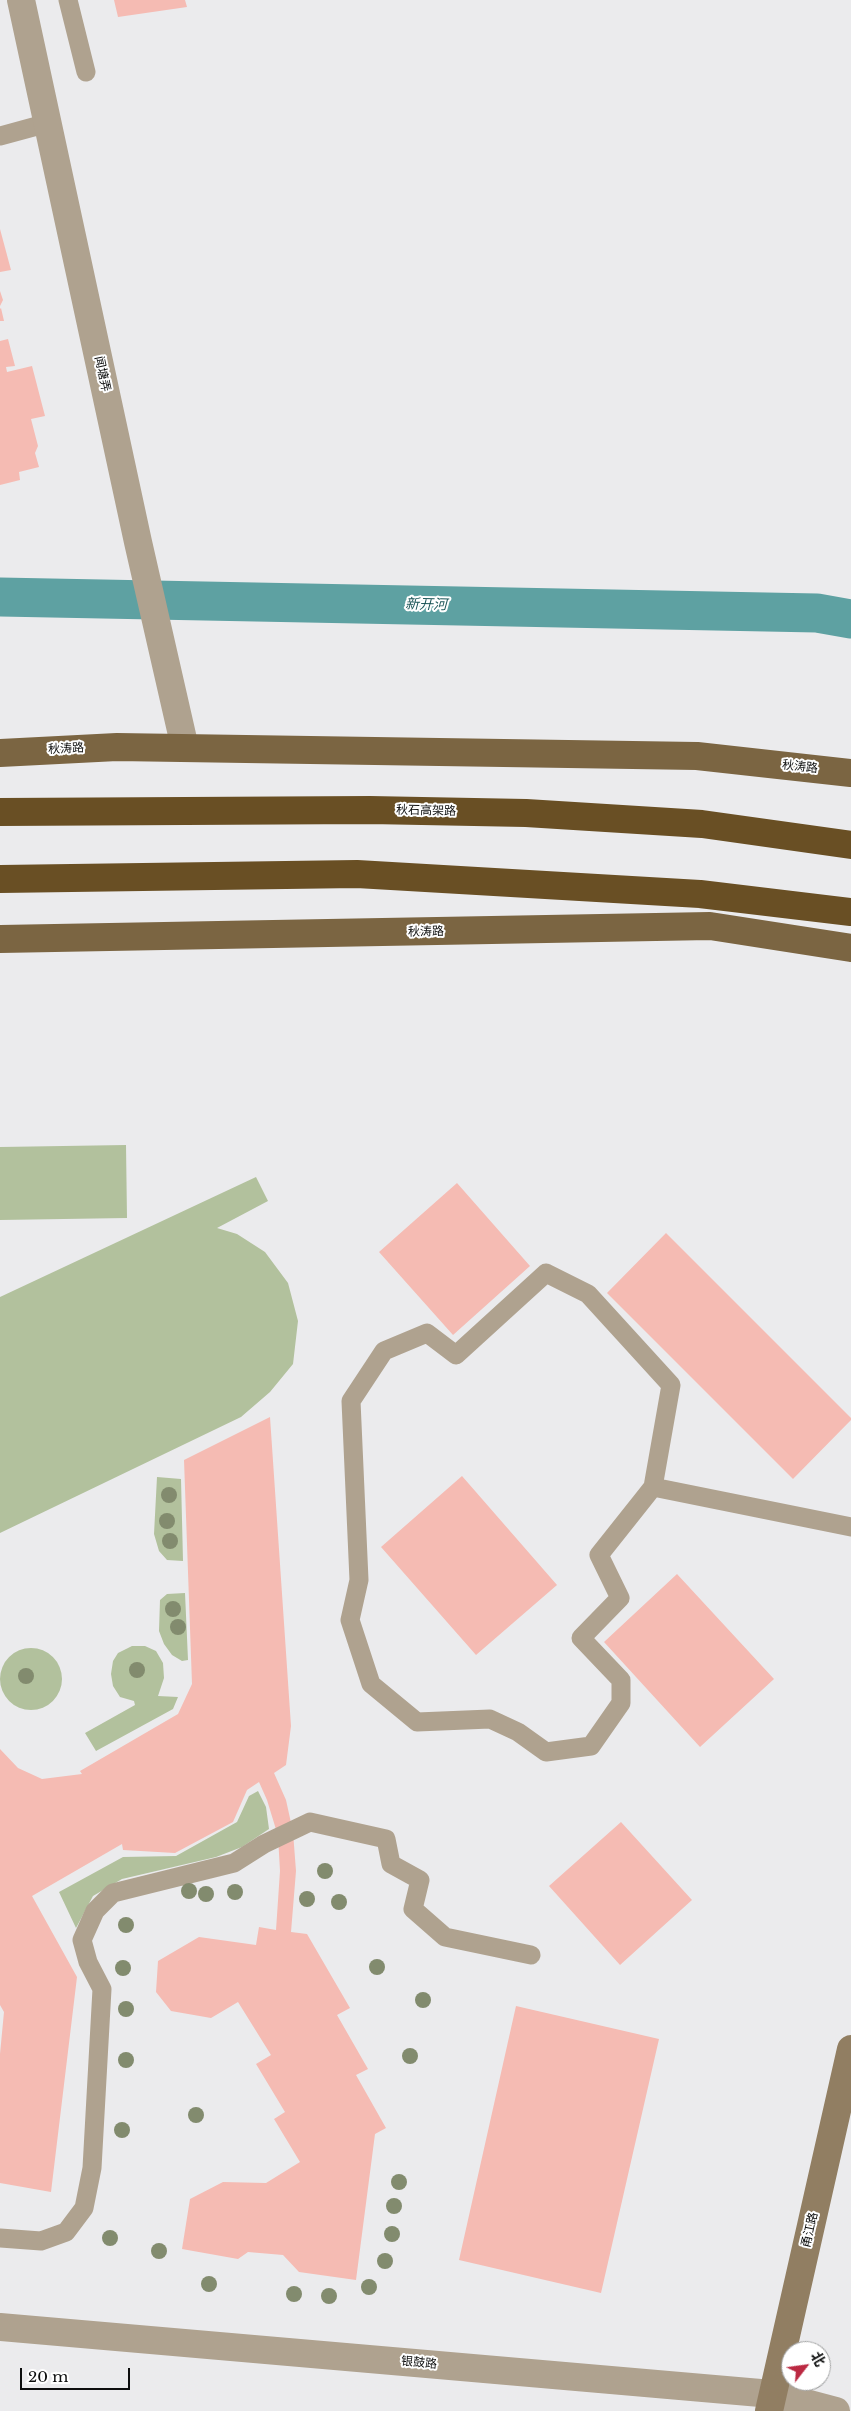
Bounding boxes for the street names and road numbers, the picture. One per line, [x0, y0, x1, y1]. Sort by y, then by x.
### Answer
street label: 闻塘弄 [91, 355, 113, 393]
street label: 秋涛路 [48, 741, 84, 757]
street label: 秋涛路 [781, 758, 819, 776]
street label: 秋石高架路 [396, 803, 456, 819]
street label: 秋涛路 [408, 924, 444, 940]
street label: 甬江路 [799, 2211, 821, 2249]
street label: 银鼓路 [400, 2354, 438, 2372]

